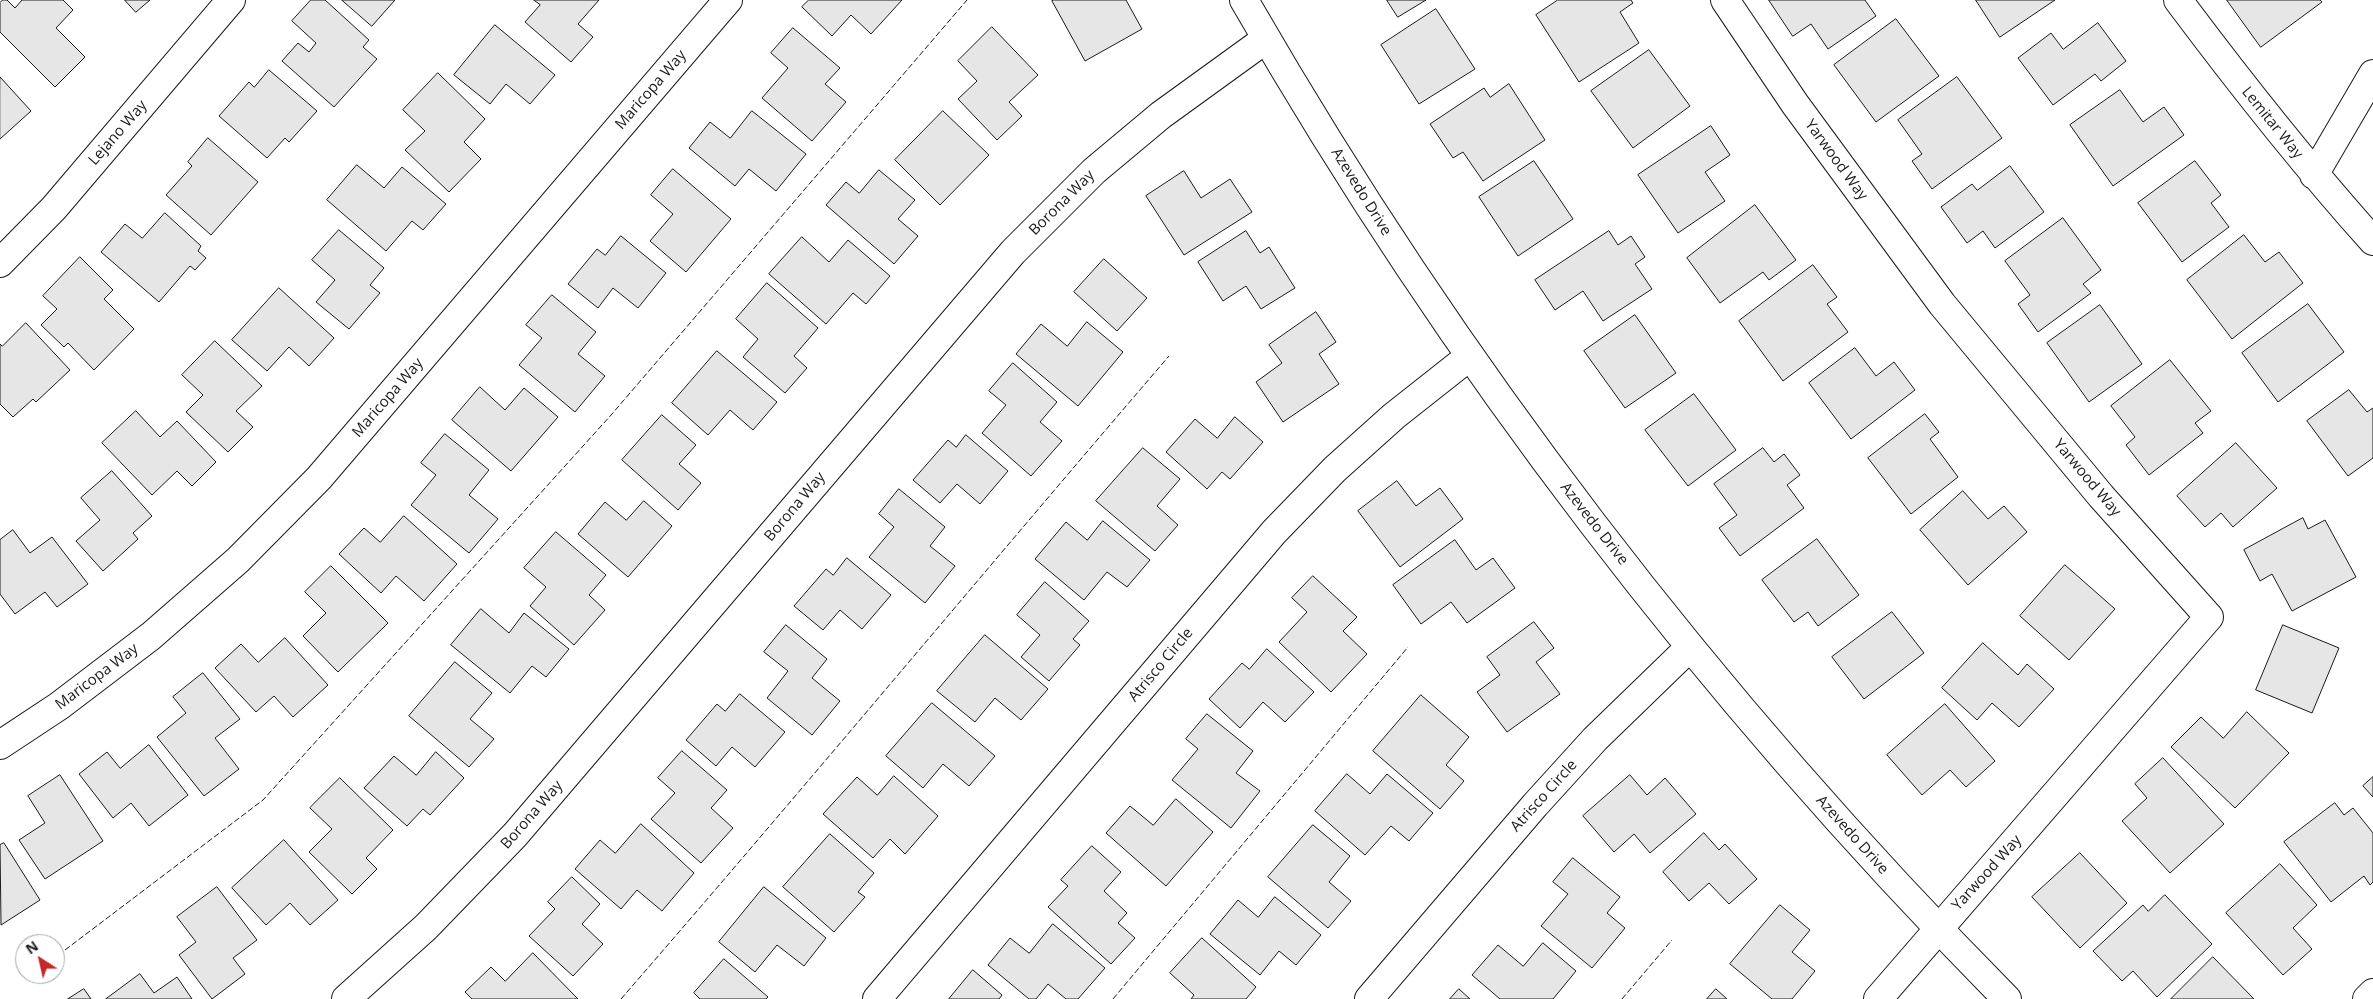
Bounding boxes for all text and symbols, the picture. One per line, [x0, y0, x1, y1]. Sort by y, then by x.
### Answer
street label: Maricopa Way [612, 47, 690, 133]
street label: Lemitar Way [2238, 83, 2306, 163]
street label: Lejano Way [85, 97, 151, 169]
street label: Yarwood Way [1801, 116, 1871, 204]
street label: Azevedo Drive [1327, 145, 1395, 239]
street label: Borona Way [1026, 167, 1098, 239]
street label: Maricopa Way [349, 355, 427, 441]
street label: Yarwood Way [2049, 436, 2125, 520]
street label: Borona Way [761, 469, 829, 545]
street label: Azevedo Drive [1556, 479, 1632, 569]
street label: Atrisco Circle [1125, 624, 1197, 706]
street label: Maricopa Way [52, 640, 142, 714]
street label: Atrisco Circle [1507, 756, 1581, 836]
street label: Borona Way [497, 777, 567, 853]
street label: Azevedo Drive [1812, 792, 1892, 878]
street label: Yarwood Way [1948, 832, 2026, 914]
north arrow [15, 934, 65, 984]
text: N [22, 936, 42, 958]

